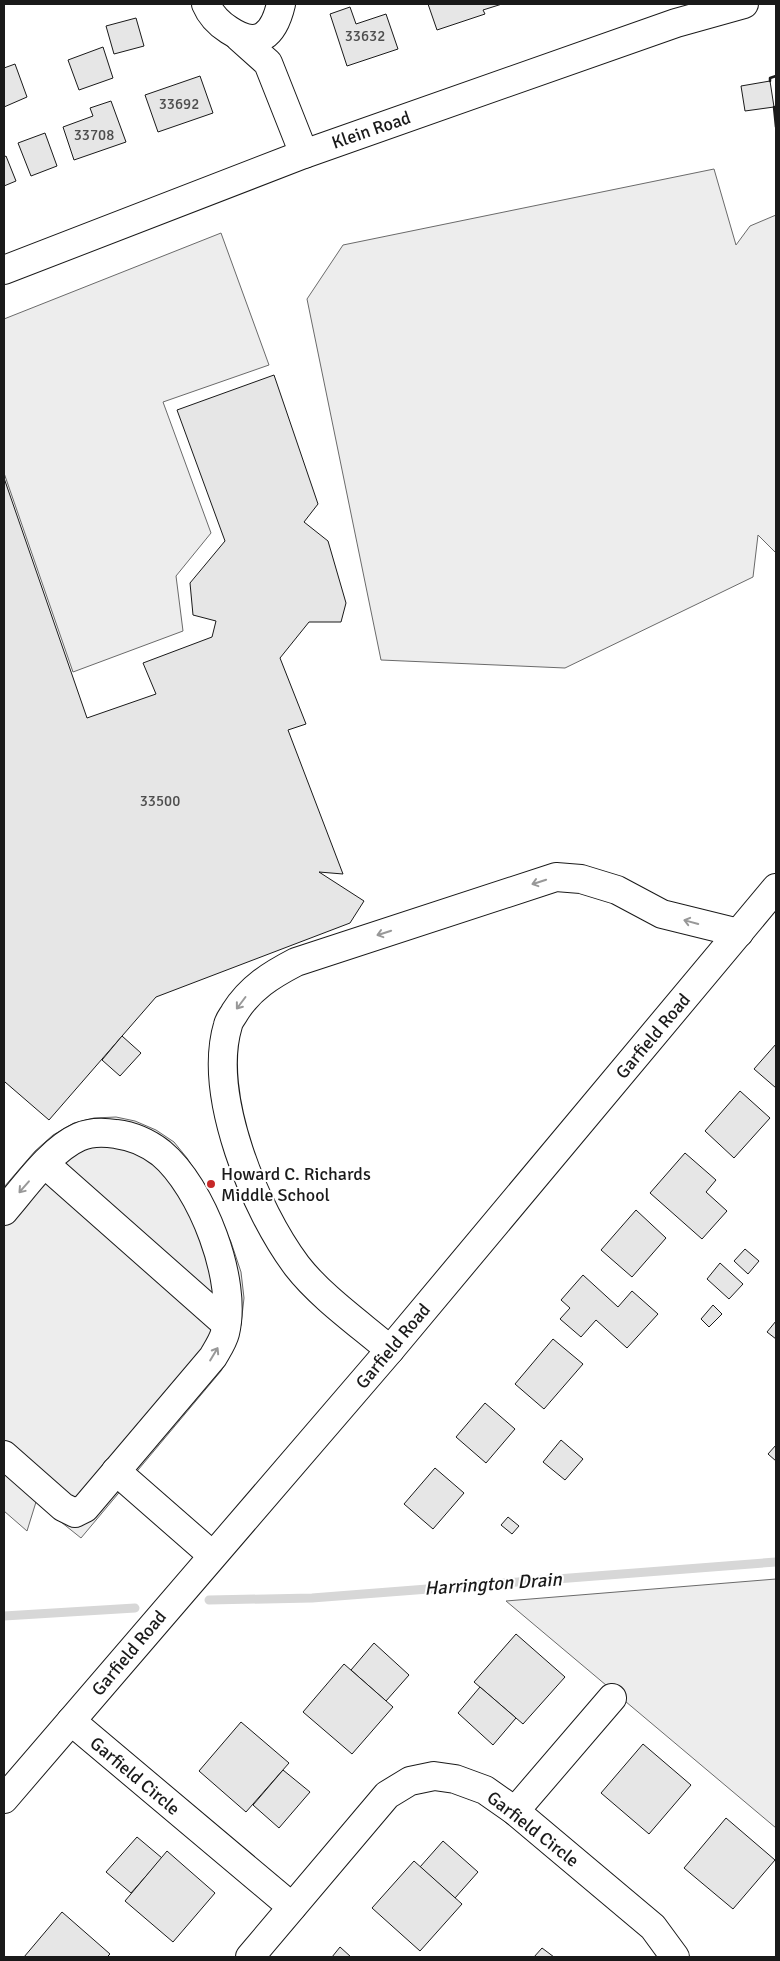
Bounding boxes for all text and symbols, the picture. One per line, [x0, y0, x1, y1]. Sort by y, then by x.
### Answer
house number: 33632 [345, 27, 385, 45]
house number: 33692 [159, 95, 199, 113]
street label: Klein Road [329, 106, 413, 154]
house number: 33708 [74, 126, 114, 144]
house number: 33500 [140, 792, 180, 810]
one-way arrow [531, 878, 547, 888]
one-way arrow [684, 917, 700, 926]
one-way arrow [377, 929, 393, 938]
street label: Garfield Road [611, 989, 695, 1083]
one-way arrow [236, 997, 247, 1010]
place label: Howard C. Richards Middle School [221, 1163, 371, 1206]
marker: Howard C. Richards Middle School [205, 1178, 217, 1190]
one-way arrow [19, 1181, 30, 1194]
street label: Garfield Road [351, 1299, 435, 1393]
one-way arrow [209, 1347, 219, 1361]
water label: Harrington Drain [424, 1567, 563, 1601]
street label: Garfield Road [87, 1606, 171, 1700]
street label: Garfield Circle [86, 1732, 184, 1820]
street label: Garfield Circle [483, 1786, 583, 1872]

